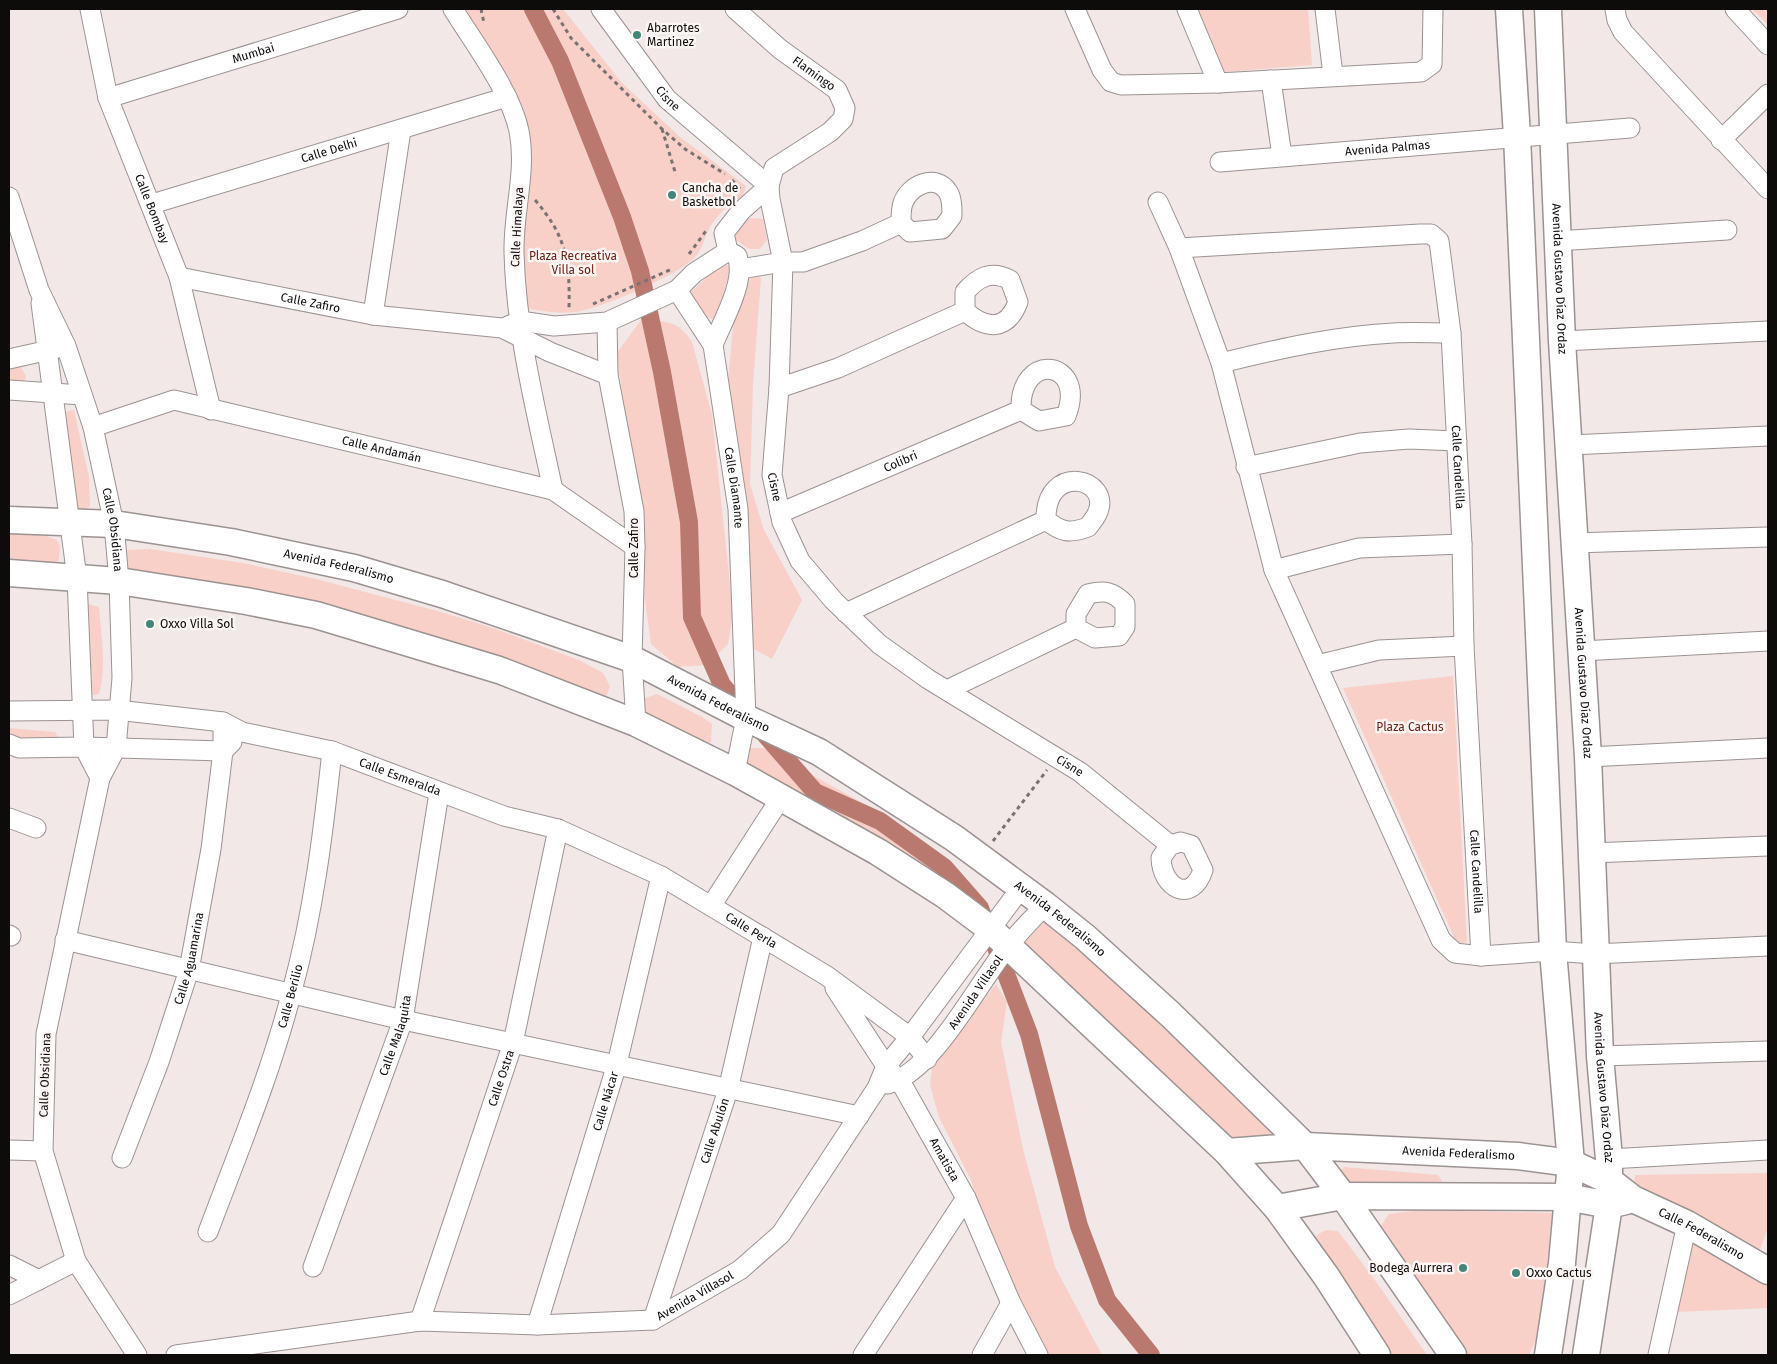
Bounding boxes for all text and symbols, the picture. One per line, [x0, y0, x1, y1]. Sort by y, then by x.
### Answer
place label: Abarrotes Martinez [647, 21, 700, 49]
marker: Abarrotes Martinez [631, 29, 643, 41]
street label: Mumbai [230, 40, 276, 66]
street label: Flamingo [790, 53, 838, 94]
street label: Cisne [653, 83, 683, 114]
street label: Calle Delhi [299, 136, 359, 166]
street label: Avenida Palmas [1344, 138, 1431, 159]
street label: Calle Bombay [132, 172, 172, 246]
place label: Cancha de Basketbol [682, 181, 738, 209]
street label: Calle Himalaya [508, 187, 526, 267]
marker: Cancha de Basketbol [666, 189, 678, 201]
street label: Avenida Gustavo Díaz Ordaz [1549, 203, 1570, 355]
park label: Plaza Recreativa Villa sol [529, 249, 617, 277]
street label: Calle Zafiro [279, 290, 342, 315]
street label: Calle Candelilla [1449, 425, 1467, 509]
street label: Calle Andamán [341, 433, 423, 466]
street label: Calle Diamante [722, 446, 746, 529]
street label: Colibri [881, 448, 920, 475]
street label: Cisne [765, 471, 784, 503]
street label: Calle Obsidiana [99, 486, 125, 572]
street label: Calle Zafiro [627, 518, 641, 578]
street label: Avenida Federalismo [282, 546, 396, 586]
street label: Avenida Gustavo Díaz Ordaz [1572, 607, 1595, 759]
place label: Oxxo Villa Sol [160, 617, 234, 631]
marker: Oxxo Villa Sol [144, 618, 156, 630]
street label: Avenida Federalismo [665, 672, 772, 735]
park label: Plaza Cactus [1376, 720, 1444, 734]
street label: Cisne [1054, 752, 1086, 779]
street label: Calle Esmeralda [357, 755, 443, 799]
street label: Calle Candelilla [1467, 829, 1486, 914]
street label: Avenida Federalismo [1012, 878, 1109, 959]
street label: Calle Perla [723, 909, 779, 951]
street label: Calle Aguamarina [171, 911, 206, 1006]
street label: Avenida Villasol [946, 952, 1006, 1032]
street label: Calle Berilio [275, 963, 306, 1030]
street label: Calle Malaquita [376, 994, 414, 1078]
street label: Avenida Gustavo Díaz Ordaz [1591, 1012, 1616, 1163]
street label: Calle Obsidiana [37, 1032, 53, 1118]
street label: Calle Ostra [485, 1048, 517, 1108]
street label: Calle Nácar [590, 1070, 621, 1133]
street label: Calle Abulón [697, 1096, 732, 1165]
street label: Amatista [927, 1135, 962, 1184]
street label: Avenida Federalismo [1402, 1144, 1515, 1163]
street label: Calle Federalismo [1656, 1205, 1747, 1263]
place label: Bodega Aurrera [1369, 1261, 1453, 1275]
marker: Bodega Aurrera [1457, 1262, 1469, 1274]
place label: Oxxo Cactus [1526, 1266, 1592, 1280]
marker: Oxxo Cactus [1510, 1267, 1522, 1279]
street label: Avenida Villasol [654, 1268, 736, 1323]

